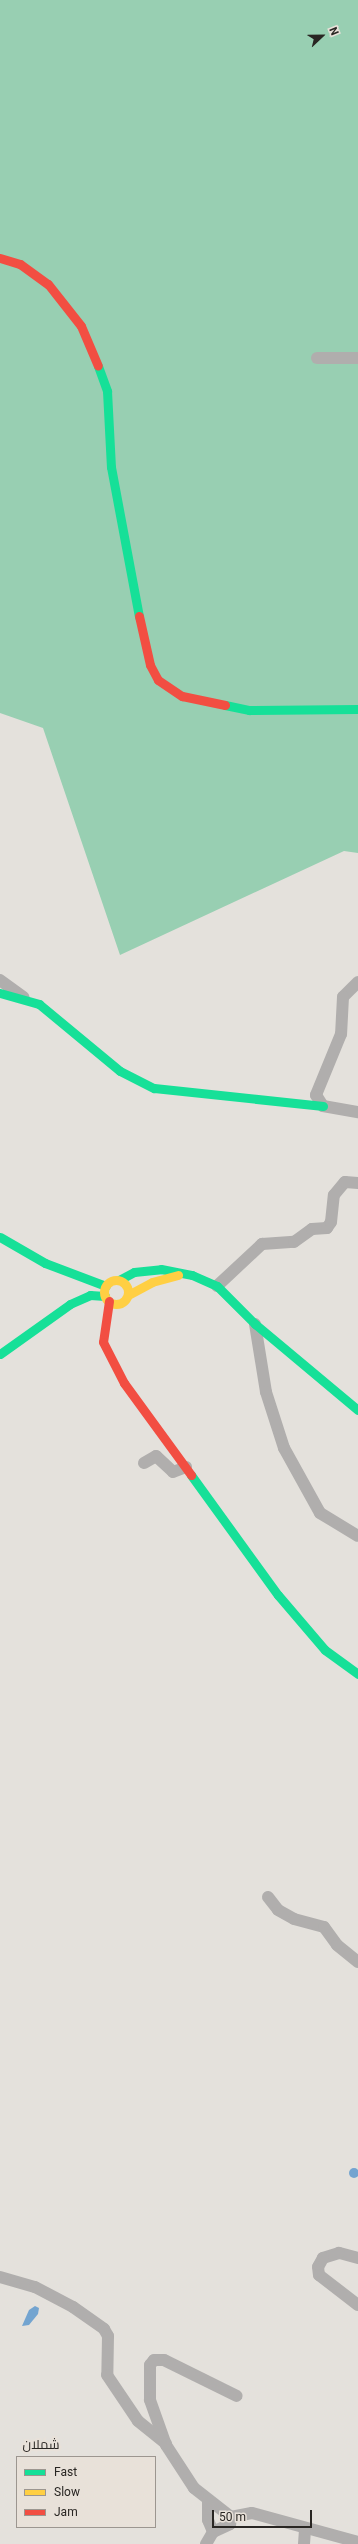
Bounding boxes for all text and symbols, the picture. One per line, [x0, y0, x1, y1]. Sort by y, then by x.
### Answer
north arrow [302, 16, 342, 56]
text: N [326, 25, 341, 37]
district label: شملان [23, 2437, 59, 2453]
legend [16, 2456, 156, 2528]
text: Fast [54, 2465, 77, 2479]
text: Slow [54, 2485, 80, 2499]
scale bar [214, 2502, 314, 2528]
text: Jam [54, 2505, 78, 2519]
text: 50 m [219, 2510, 246, 2524]

